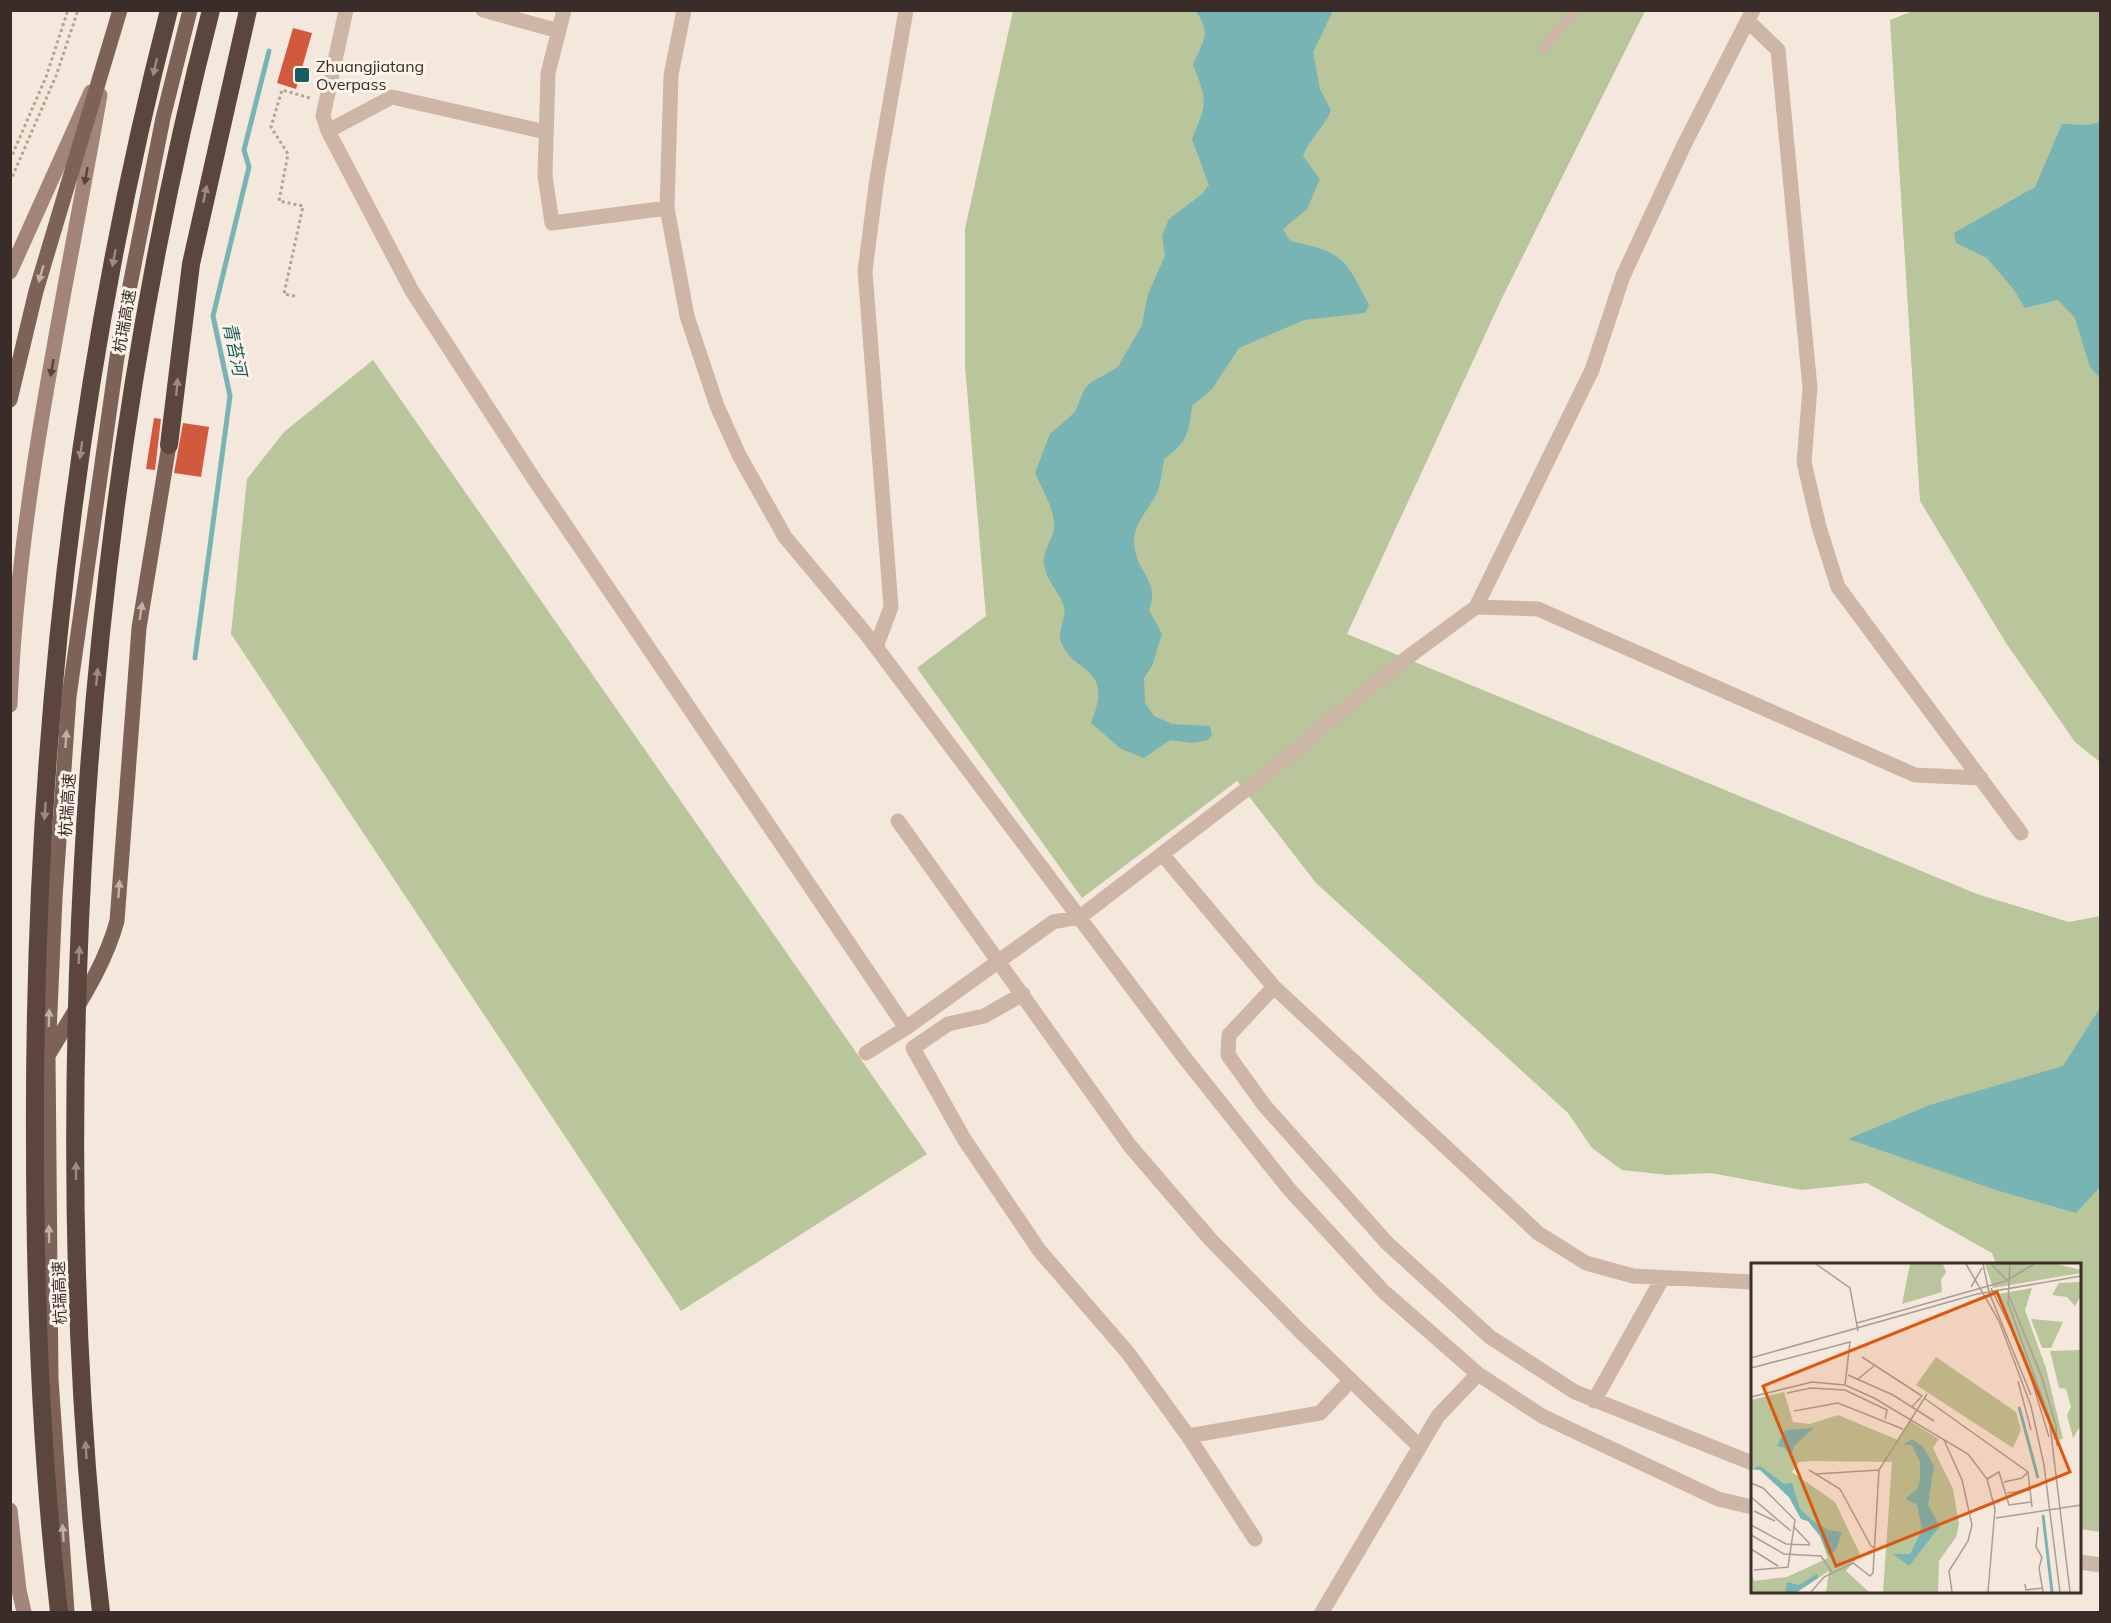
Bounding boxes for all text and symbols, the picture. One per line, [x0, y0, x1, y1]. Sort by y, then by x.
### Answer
place label: Zhuangjiatang Overpass [316, 56, 424, 94]
one-way arrow [149, 58, 159, 77]
marker: Zhuangjiatang Overpass [293, 66, 311, 84]
one-way arrow [81, 167, 90, 186]
one-way arrow [201, 184, 210, 203]
one-way arrow [109, 249, 118, 268]
one-way arrow [36, 265, 45, 283]
street label: 杭瑞高速 [109, 288, 139, 354]
water label: 青苔河 [218, 320, 252, 381]
one-way arrow [47, 359, 56, 378]
one-way arrow [172, 377, 182, 396]
one-way arrow [77, 441, 86, 460]
one-way arrow [137, 602, 146, 621]
one-way arrow [92, 667, 102, 686]
one-way arrow [62, 730, 71, 749]
street label: 杭瑞高速 [55, 772, 79, 838]
one-way arrow [40, 802, 50, 821]
one-way arrow [114, 880, 124, 899]
one-way arrow [74, 945, 84, 964]
one-way arrow [45, 1008, 54, 1027]
one-way arrow [71, 1161, 81, 1180]
one-way arrow [45, 1224, 54, 1243]
street label: 杭瑞高速 [48, 1261, 70, 1325]
inset map [1751, 1263, 2081, 1593]
one-way arrow [81, 1440, 90, 1459]
one-way arrow [58, 1524, 68, 1543]

